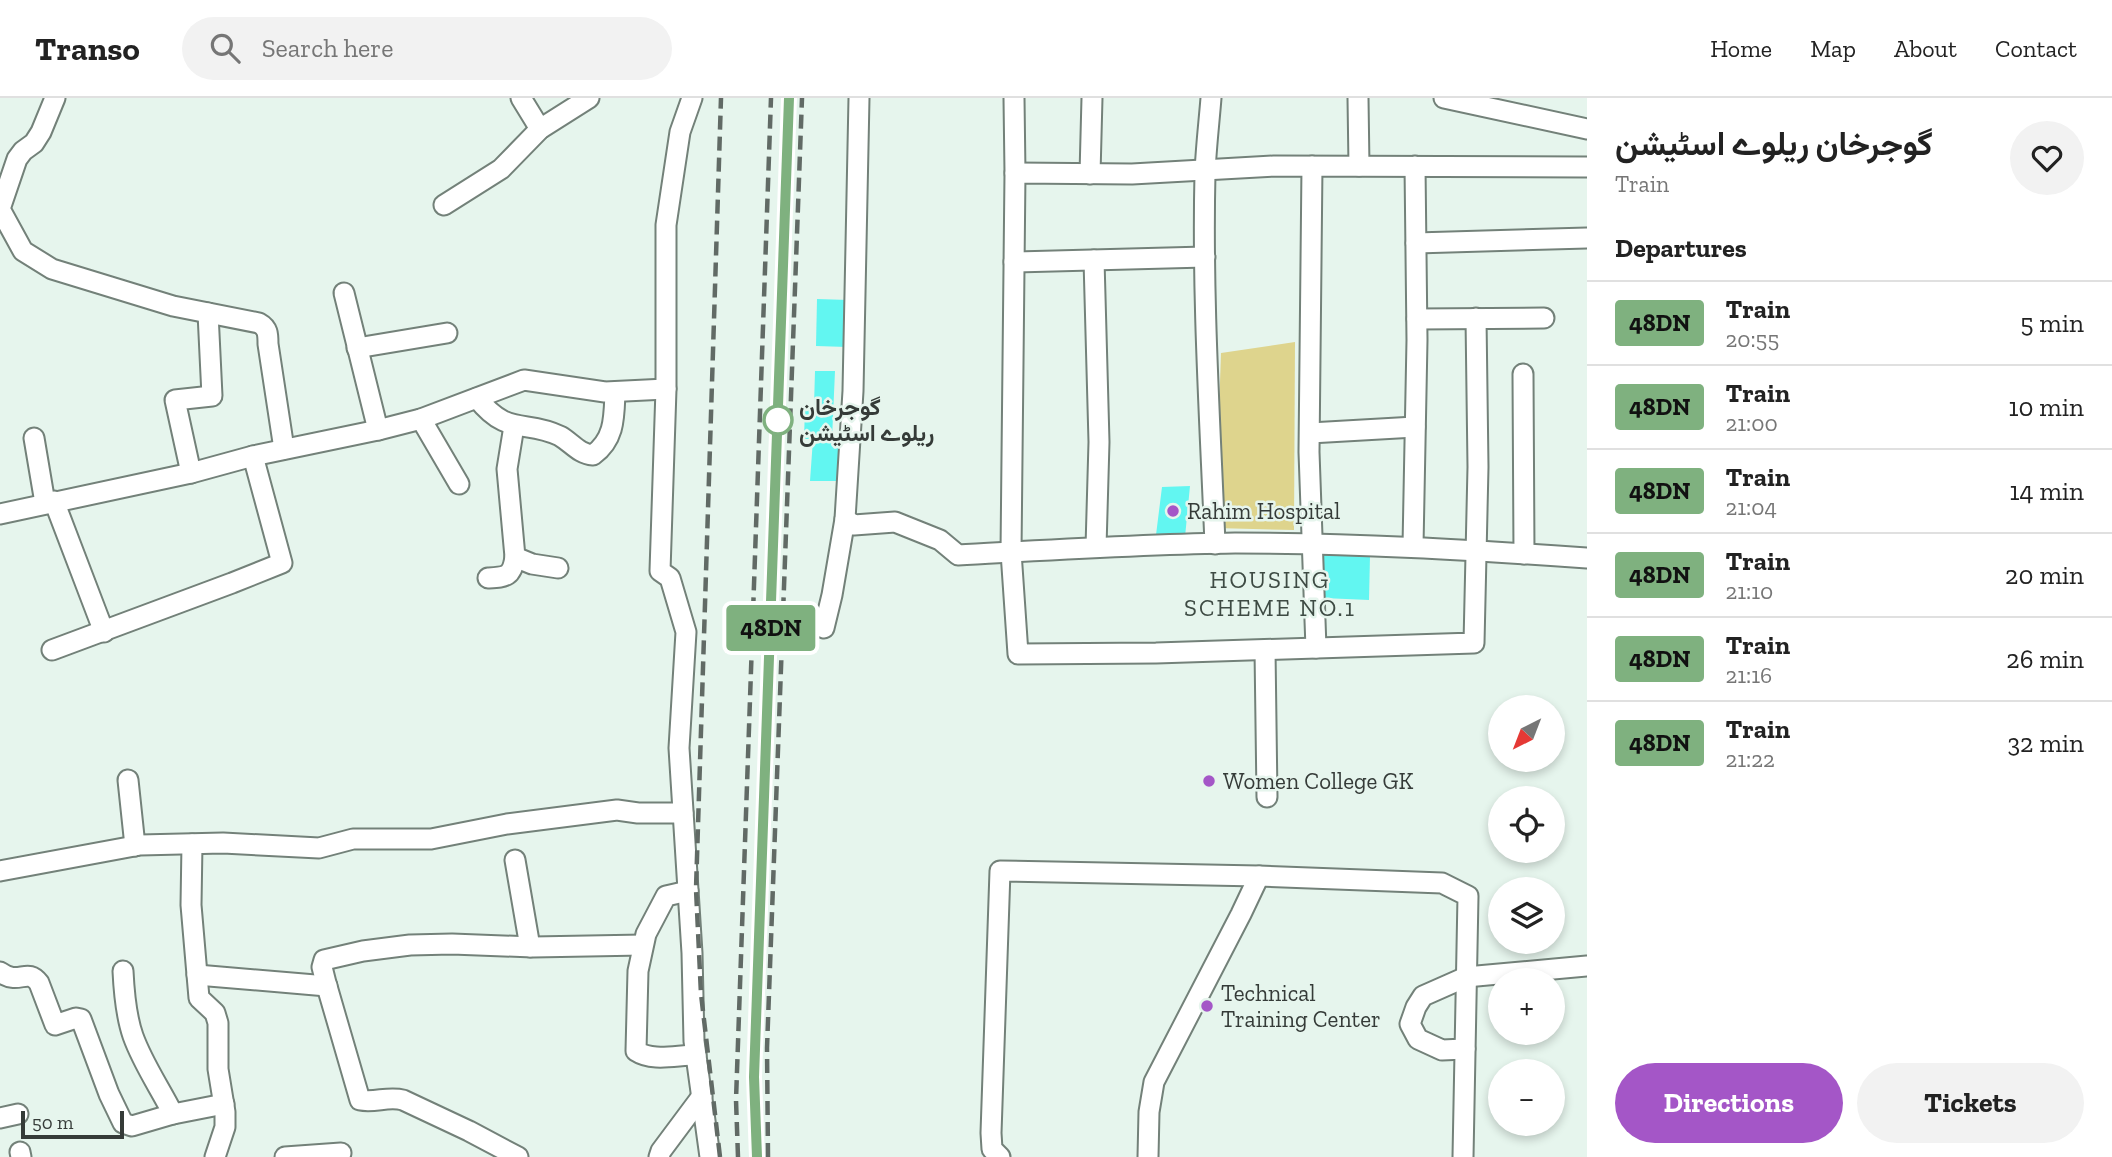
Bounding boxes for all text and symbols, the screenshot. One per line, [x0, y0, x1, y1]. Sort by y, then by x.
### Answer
search box [182, 17, 672, 80]
text: Transo [35, 29, 140, 68]
icon: search [206, 29, 244, 67]
text: Search here [262, 32, 393, 64]
text: Home [1710, 34, 1772, 63]
text: Map [1810, 34, 1856, 63]
text: About [1894, 34, 1957, 63]
text: Contact [1995, 34, 2077, 63]
button: heart [2010, 121, 2084, 195]
text: گوجرخان ریلوے اسٹیشن [1615, 124, 1933, 163]
text: Train [1615, 170, 1669, 198]
text: Departures [1615, 232, 1747, 264]
text: Train [1725, 293, 1790, 325]
text: 5 min [2020, 307, 2084, 339]
text: 48DN [1629, 308, 1690, 337]
text: 20:55 [1725, 325, 1779, 353]
text: Train [1725, 377, 1790, 409]
text: 10 min [2008, 391, 2084, 423]
text: 48DN [1629, 392, 1690, 421]
place label: گوجرخان ریلوے اسٹیشن [799, 393, 934, 448]
marker: گوجرخان ریلوے اسٹیشن [763, 405, 793, 435]
text: 21:00 [1725, 409, 1778, 437]
text: Train [1725, 461, 1790, 493]
text: 14 min [2009, 475, 2084, 507]
text: 48DN [1629, 476, 1690, 505]
text: 21:04 [1725, 493, 1777, 521]
place label: Rahim Hospital [1187, 497, 1340, 525]
marker: Rahim Hospital [1165, 503, 1181, 519]
text: Train [1725, 545, 1790, 577]
text: 20 min [2005, 559, 2084, 591]
text: 48DN [1629, 560, 1690, 589]
district label: HOUSING SCHEME NO.1 [1184, 565, 1356, 622]
text: 21:10 [1725, 577, 1773, 605]
line badge: 48DN [722, 605, 820, 651]
text: 48DN [740, 613, 802, 642]
text: Train [1725, 629, 1790, 661]
text: 26 min [2006, 643, 2084, 675]
text: 48DN [1629, 644, 1690, 673]
text: 21:16 [1725, 661, 1772, 689]
north arrow [1488, 695, 1564, 772]
map controls [1488, 695, 1565, 1136]
text: Train [1725, 713, 1790, 745]
text: 32 min [2007, 727, 2084, 759]
text: 48DN [1629, 728, 1690, 757]
text: 21:22 [1725, 745, 1775, 773]
place label: Women College GK [1223, 767, 1414, 795]
marker: Women College GK [1201, 773, 1217, 789]
button: locate [1488, 786, 1565, 863]
button: layers [1488, 877, 1565, 954]
button: + [1488, 968, 1565, 1045]
place label: Technical Training Center [1221, 979, 1381, 1033]
marker: Technical Training Center [1199, 998, 1215, 1014]
button: − [1488, 1059, 1565, 1136]
button: Directions [1615, 1063, 1843, 1143]
button: Tickets [1857, 1063, 2084, 1143]
scale bar [21, 1108, 124, 1140]
text: 50 m [32, 1111, 73, 1134]

